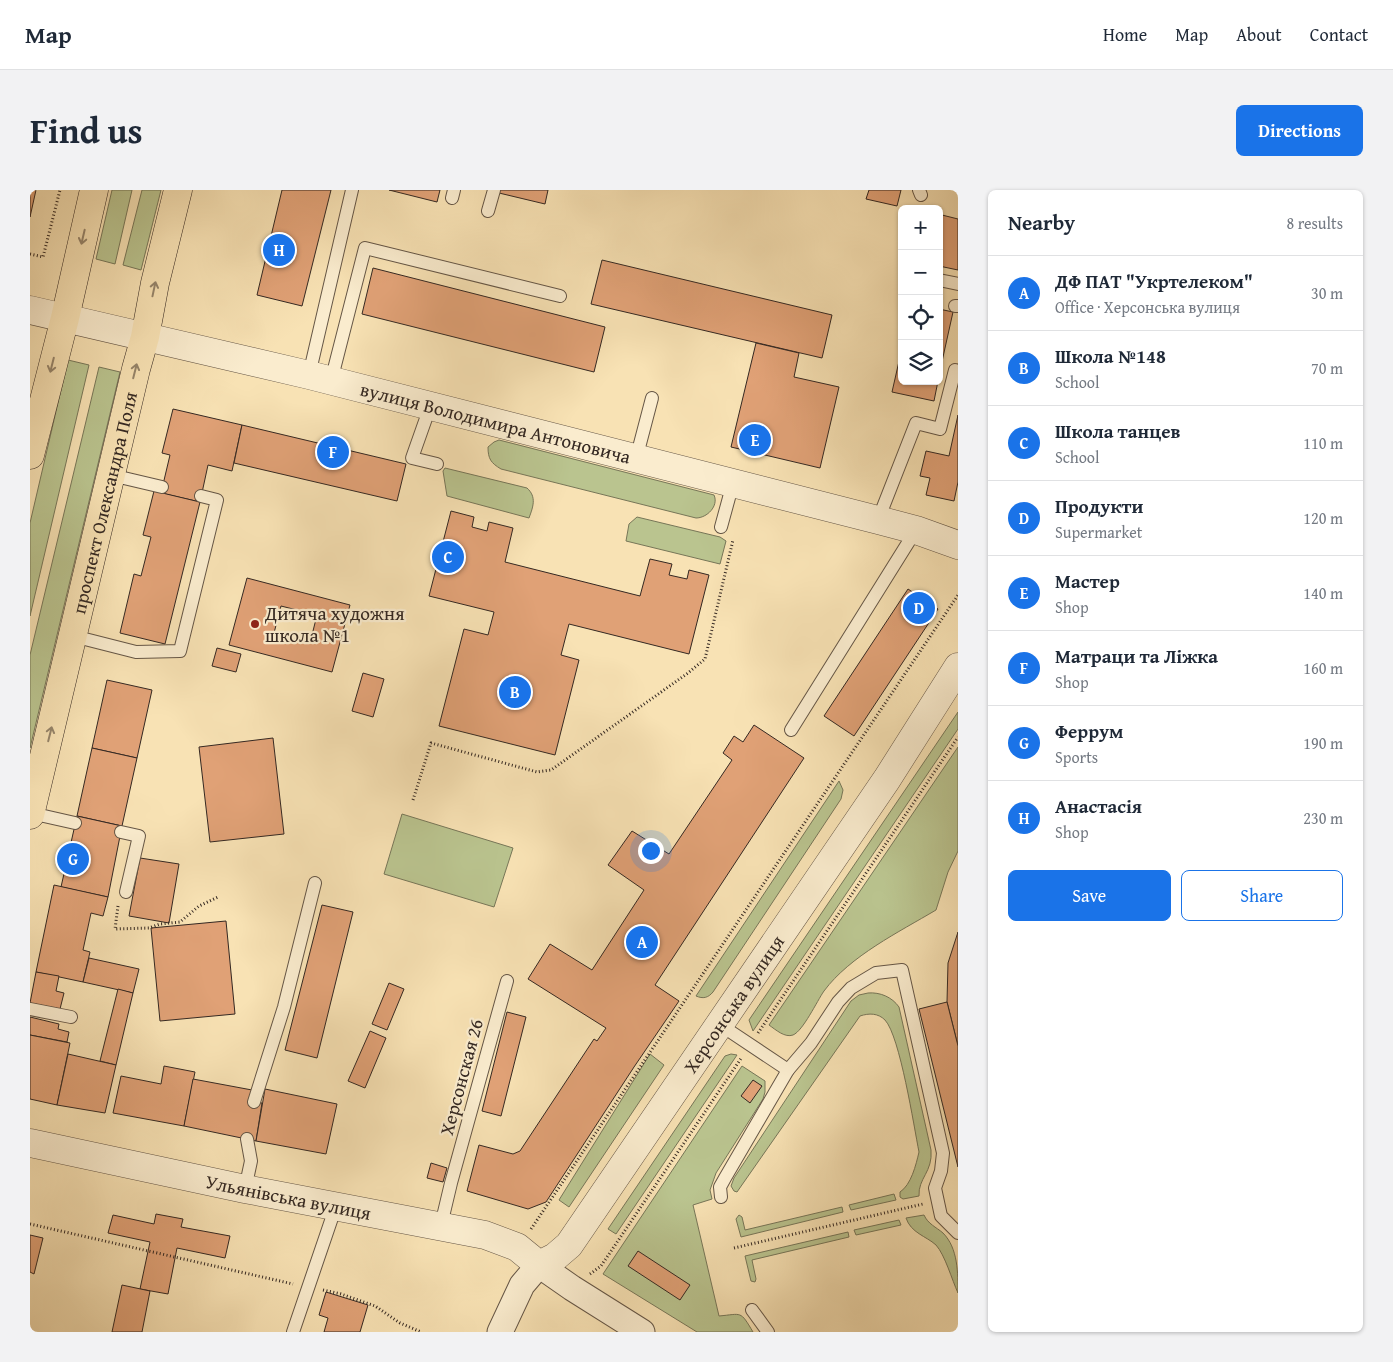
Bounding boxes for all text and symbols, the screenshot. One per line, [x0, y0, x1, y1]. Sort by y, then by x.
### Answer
text: Map [25, 17, 72, 52]
text: Home [1103, 21, 1147, 48]
text: Map [1175, 21, 1208, 48]
text: About [1236, 21, 1282, 48]
text: Contact [1310, 21, 1368, 48]
text: Find us [30, 105, 143, 156]
button: Directions [1236, 105, 1363, 156]
map controls [898, 205, 943, 385]
button: + [898, 205, 943, 250]
text: Nearby [1008, 207, 1075, 238]
text: 8 results [1286, 211, 1343, 235]
one-way arrow [78, 229, 87, 245]
pin: H [263, 231, 295, 269]
button: − [898, 250, 943, 295]
text: ДФ ПАТ "Укртелеком" [1055, 267, 1253, 295]
text: A [1019, 281, 1029, 305]
text: 30 m [1311, 281, 1343, 305]
one-way arrow [150, 282, 159, 298]
button: locate [898, 295, 943, 340]
text: Office · Херсонська вулиця [1055, 295, 1240, 319]
button: layers [898, 340, 943, 385]
text: Школа №148 [1055, 342, 1166, 370]
text: B [1019, 356, 1029, 380]
text: 70 m [1311, 356, 1343, 380]
one-way arrow [47, 357, 56, 373]
one-way arrow [131, 364, 140, 380]
text: School [1055, 370, 1099, 394]
street label: вулиця Володимира Антоновича [357, 375, 634, 470]
street label: проспект Олександра Поля [64, 388, 144, 617]
text: Школа танцев [1055, 417, 1181, 445]
pin: E [739, 421, 771, 459]
text: C [1019, 431, 1029, 455]
text: 110 m [1303, 431, 1343, 455]
pin: F [317, 433, 349, 471]
text: School [1055, 445, 1099, 469]
text: Продукти [1055, 492, 1143, 520]
text: D [1019, 506, 1029, 530]
text: 120 m [1303, 506, 1343, 530]
text: Supermarket [1055, 520, 1142, 544]
pin: C [432, 538, 464, 576]
text: Мастер [1055, 567, 1120, 595]
text: E [1020, 581, 1028, 605]
text: 140 m [1303, 581, 1343, 605]
pin: D [903, 589, 935, 627]
text: Shop [1055, 595, 1089, 619]
place label: Дитяча художня школа №1 [264, 599, 405, 649]
marker: Дитяча художня школа №1 [249, 618, 261, 630]
text: Матраци та Ліжка [1055, 642, 1218, 670]
text: F [1020, 656, 1028, 680]
text: 160 m [1303, 656, 1343, 680]
text: Shop [1055, 670, 1089, 694]
pin: B [499, 673, 531, 711]
text: Феррум [1055, 717, 1123, 745]
one-way arrow [46, 726, 55, 742]
text: G [1019, 731, 1029, 755]
text: 190 m [1303, 731, 1343, 755]
text: Sports [1055, 745, 1098, 769]
text: Анастасія [1055, 792, 1142, 820]
text: H [1018, 806, 1030, 830]
text: 230 m [1303, 806, 1343, 830]
text: Shop [1055, 820, 1089, 844]
your location [638, 838, 664, 864]
pin: G [57, 840, 89, 878]
button: Save [1008, 870, 1171, 921]
button: Share [1181, 870, 1343, 921]
pin: A [626, 923, 658, 961]
street label: Херсонська вулиця [676, 929, 791, 1079]
street label: Херсонская 26 [432, 1016, 490, 1138]
street label: Ульянівська вулиця [203, 1167, 374, 1227]

